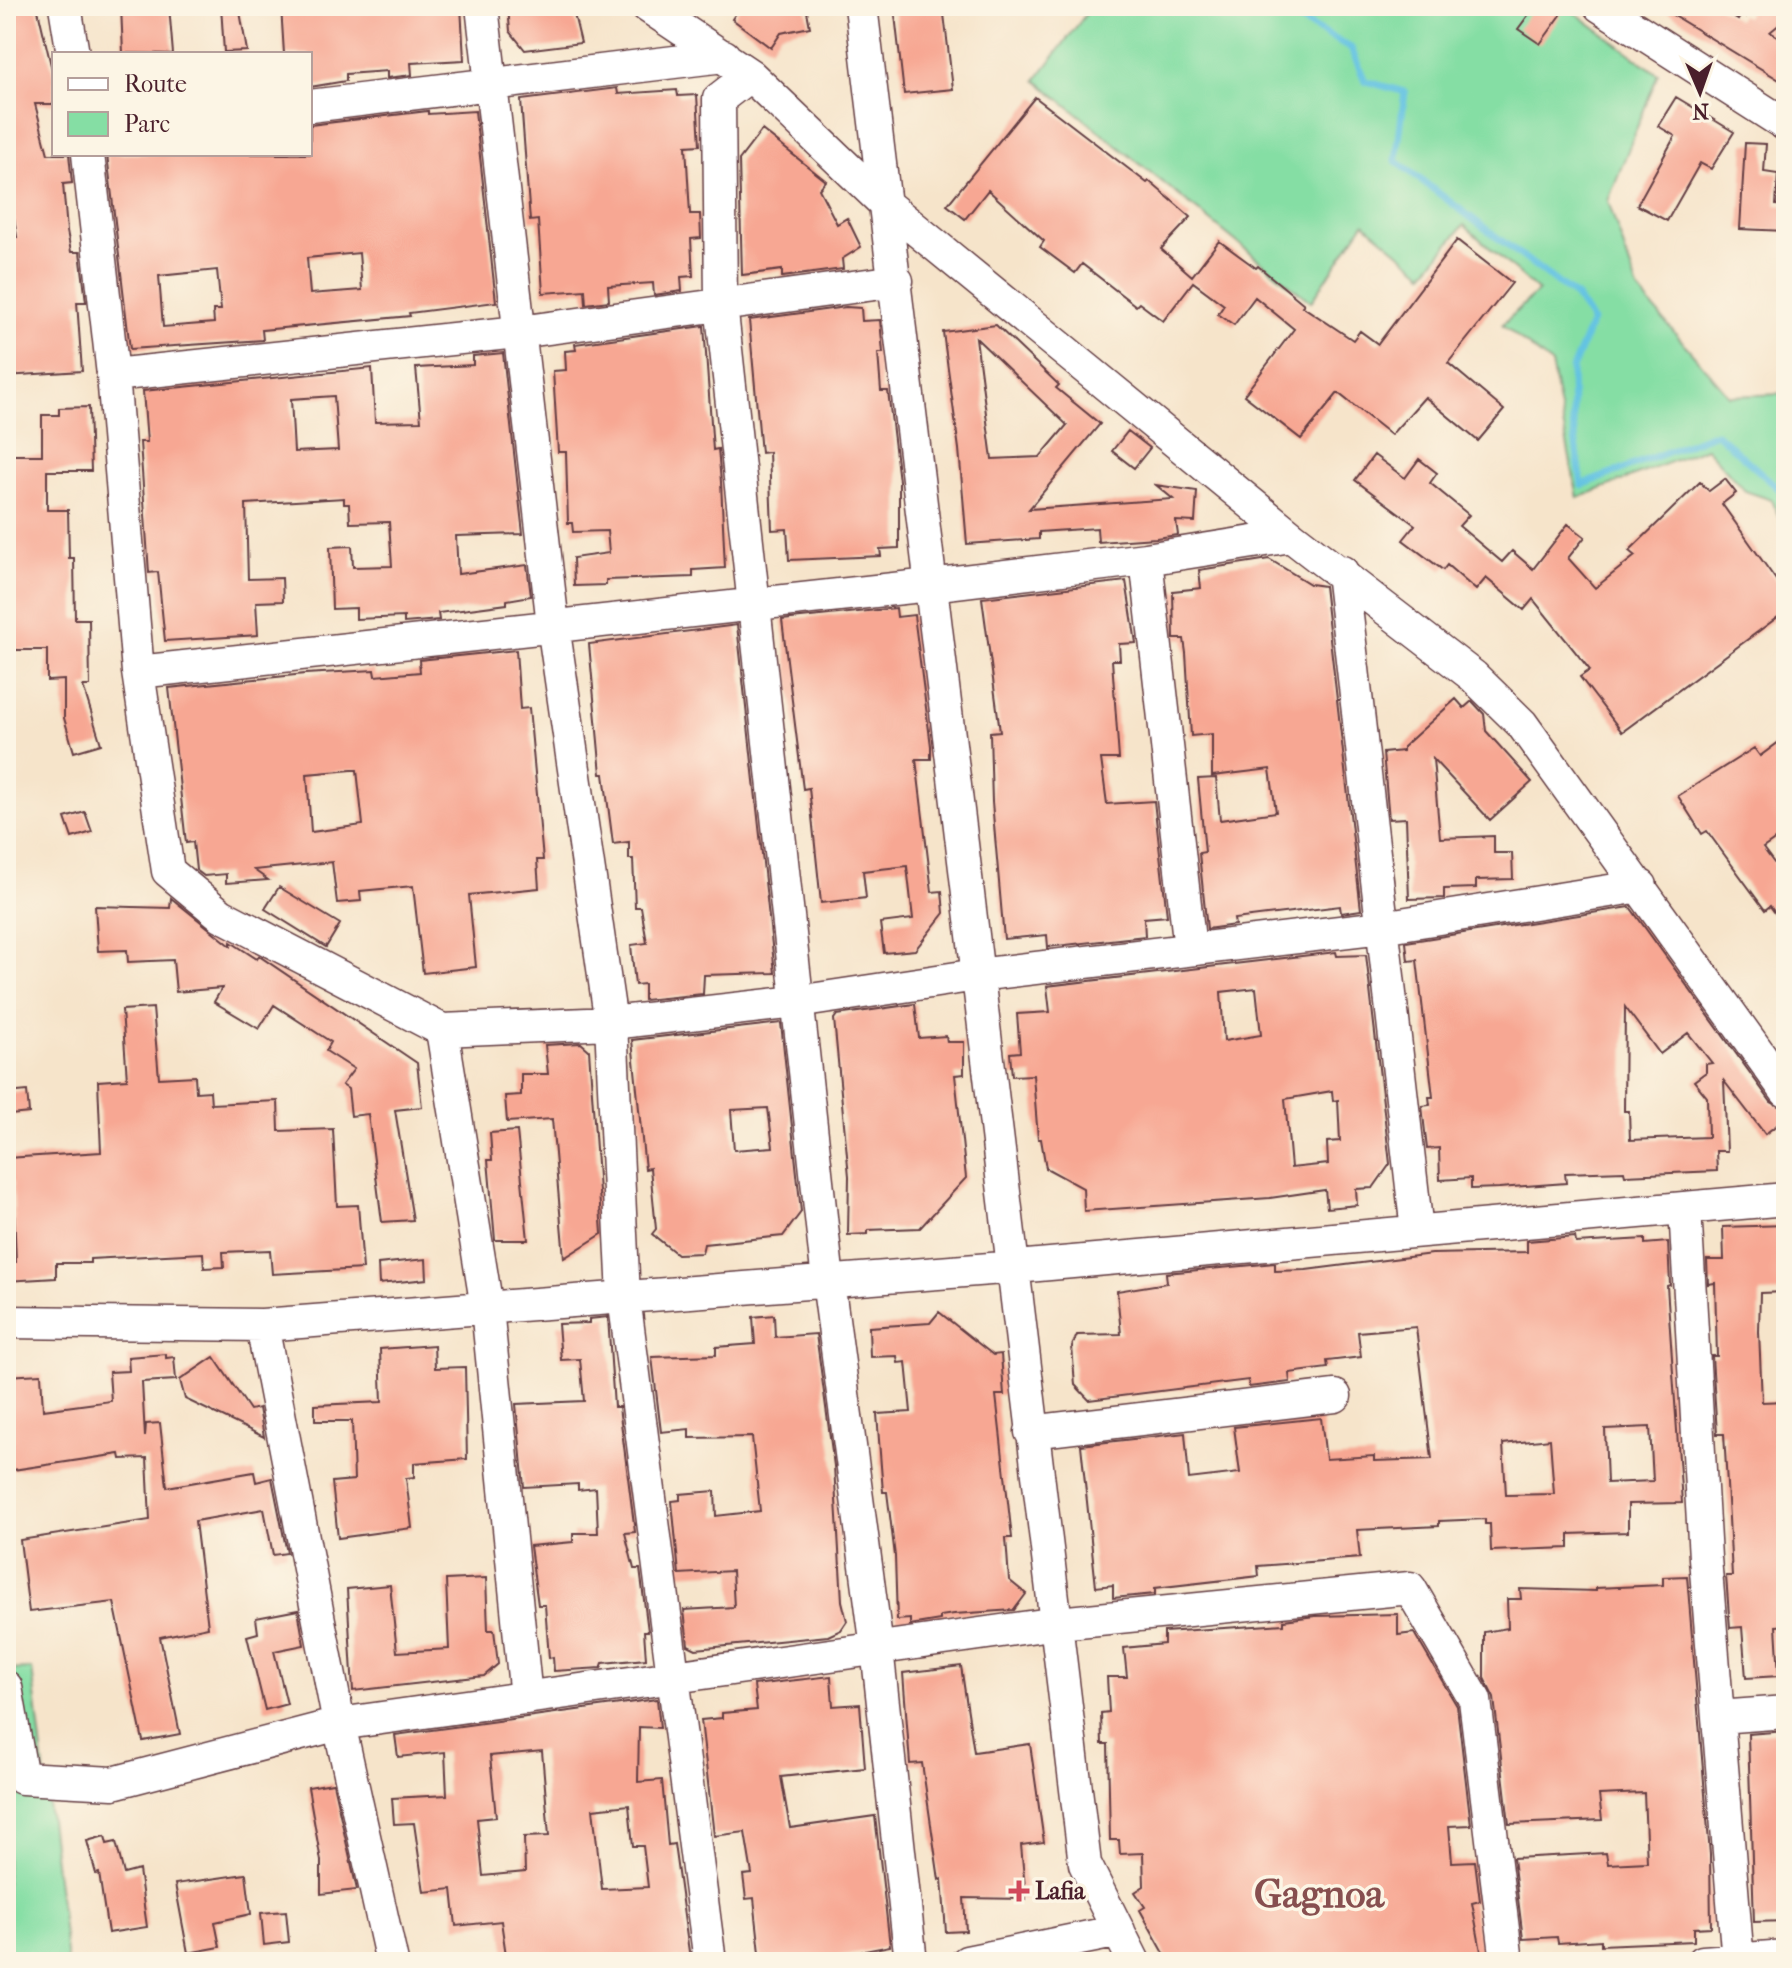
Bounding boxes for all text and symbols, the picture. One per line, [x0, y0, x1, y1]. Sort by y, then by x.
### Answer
legend [52, 52, 312, 156]
north arrow [1660, 52, 1740, 132]
text: Route [124, 70, 187, 98]
text: N [1692, 98, 1709, 124]
text: Parc [124, 110, 170, 138]
district label: Gagnoa [1254, 1871, 1386, 1917]
place label: Lafia [1035, 1877, 1086, 1905]
marker: Lafia [1010, 1882, 1028, 1900]

